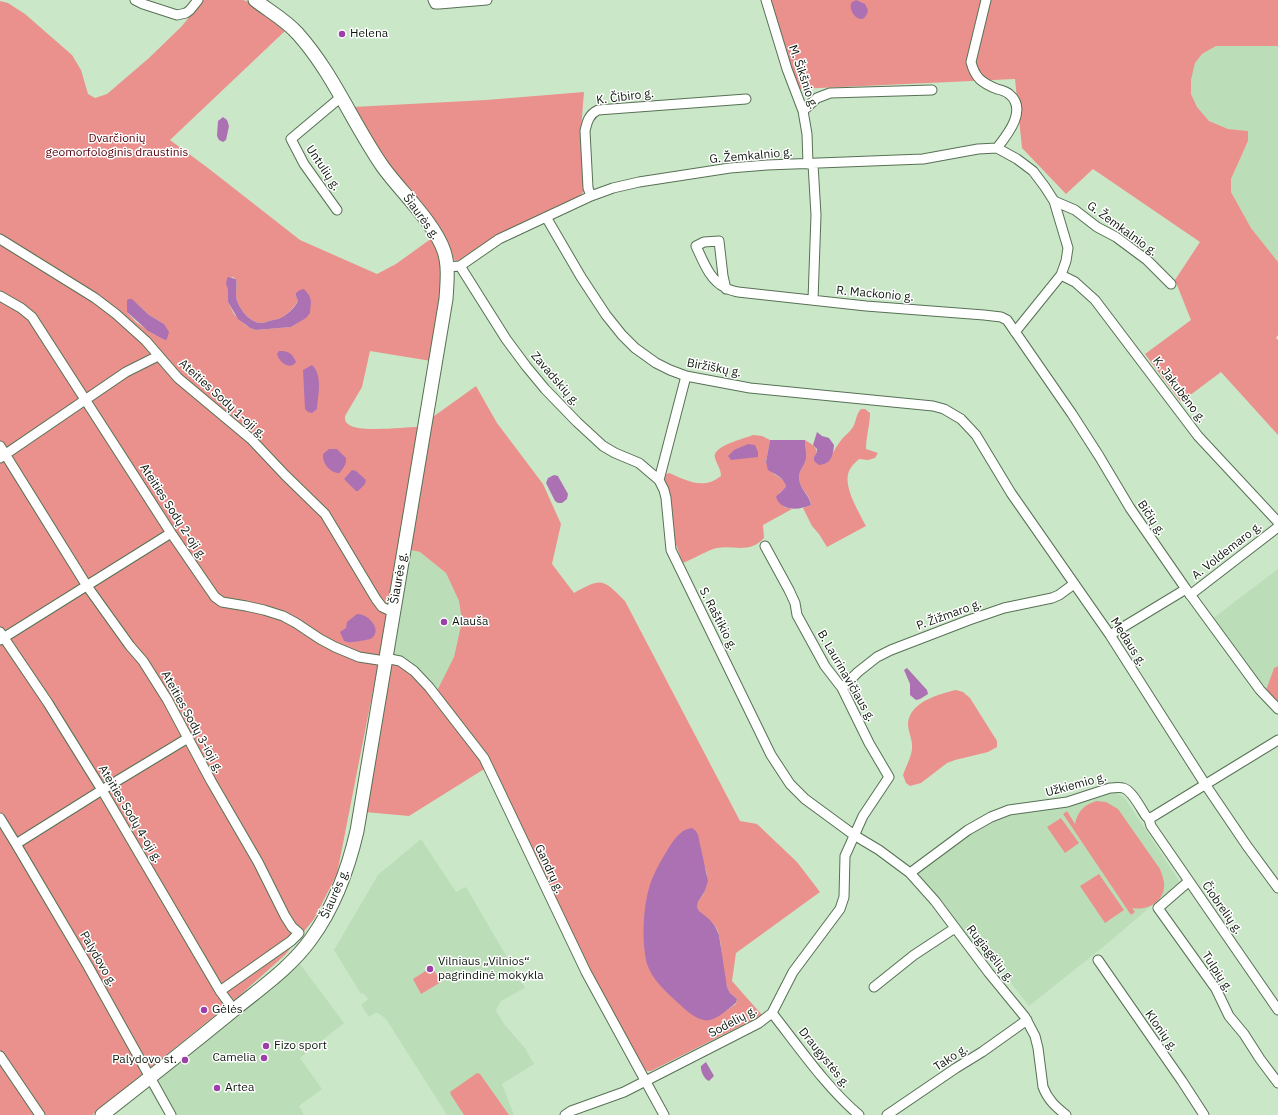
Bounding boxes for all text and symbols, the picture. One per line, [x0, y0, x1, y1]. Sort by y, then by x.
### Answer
place label: Helena [350, 27, 388, 41]
marker: Helena [337, 29, 347, 39]
street label: M. Šikšnio g. [785, 43, 821, 111]
street label: K. Čibiro g. [595, 86, 655, 108]
park label: Dvarčionių geomorfologinis draustinis [46, 132, 188, 160]
street label: Untulių g. [303, 143, 343, 193]
street label: G. Žemkalnio g. [709, 145, 793, 167]
street label: Šiaurės g. [400, 192, 442, 242]
street label: G. Žemkalnio g. [1084, 199, 1160, 259]
street label: R. Mackonio g. [836, 283, 914, 305]
street label: Zavadskių g. [528, 349, 582, 409]
street label: K. Jakubėno g. [1149, 354, 1209, 426]
street label: Ateities Sodų 1-oji g. [176, 356, 268, 442]
street label: Biržiškų g. [686, 356, 742, 380]
street label: Ateities Sodų 2-oji g. [137, 461, 209, 563]
street label: Bičių g. [1134, 498, 1168, 538]
street label: A. Voldemaro g. [1189, 519, 1265, 583]
street label: Šiaurės g. [387, 551, 411, 605]
street label: S. Raštikio g. [696, 585, 740, 653]
street label: P. Žižmaro g. [914, 597, 984, 633]
place label: Alauša [452, 615, 488, 629]
street label: Medaus g. [1107, 615, 1149, 669]
marker: Alauša [439, 617, 449, 627]
street label: B. Laurinavičiaus g. [814, 628, 878, 724]
street label: Ateities Sodų 3-ioji g. [158, 668, 226, 776]
street label: Ateities Sodų 4-oji g. [95, 762, 165, 866]
street label: Užkiemio g. [1044, 770, 1108, 800]
street label: Gandrų g. [531, 842, 567, 896]
street label: Šiaurės g. [318, 867, 352, 921]
street label: Čiobrelių g. [1199, 879, 1245, 937]
street label: Rugiagėlių g. [963, 922, 1017, 986]
street label: Palydovo g. [76, 929, 120, 989]
street label: Tulpių g. [1199, 949, 1235, 995]
place label: Vilniaus „Vilnios“ pagrindinė mokykla [438, 955, 544, 983]
marker: Vilniaus „Vilnios“ pagrindinė mokykla [425, 964, 435, 974]
place label: Gėlės [212, 1003, 243, 1017]
street label: Sodelių g. [706, 1003, 760, 1041]
marker: Gėlės [199, 1005, 209, 1015]
street label: Klonių g. [1142, 1008, 1180, 1054]
street label: Draugystės g. [795, 1025, 853, 1091]
place label: Fizo sport [274, 1039, 327, 1053]
marker: Fizo sport [261, 1041, 271, 1051]
street label: Tako g. [931, 1042, 971, 1074]
place label: Camelia [212, 1051, 256, 1065]
place label: Palydovo st. [112, 1053, 177, 1067]
marker: Camelia [259, 1053, 269, 1063]
marker: Palydovo st. [180, 1055, 190, 1065]
place label: Artea [225, 1081, 254, 1095]
marker: Artea [212, 1083, 222, 1093]

